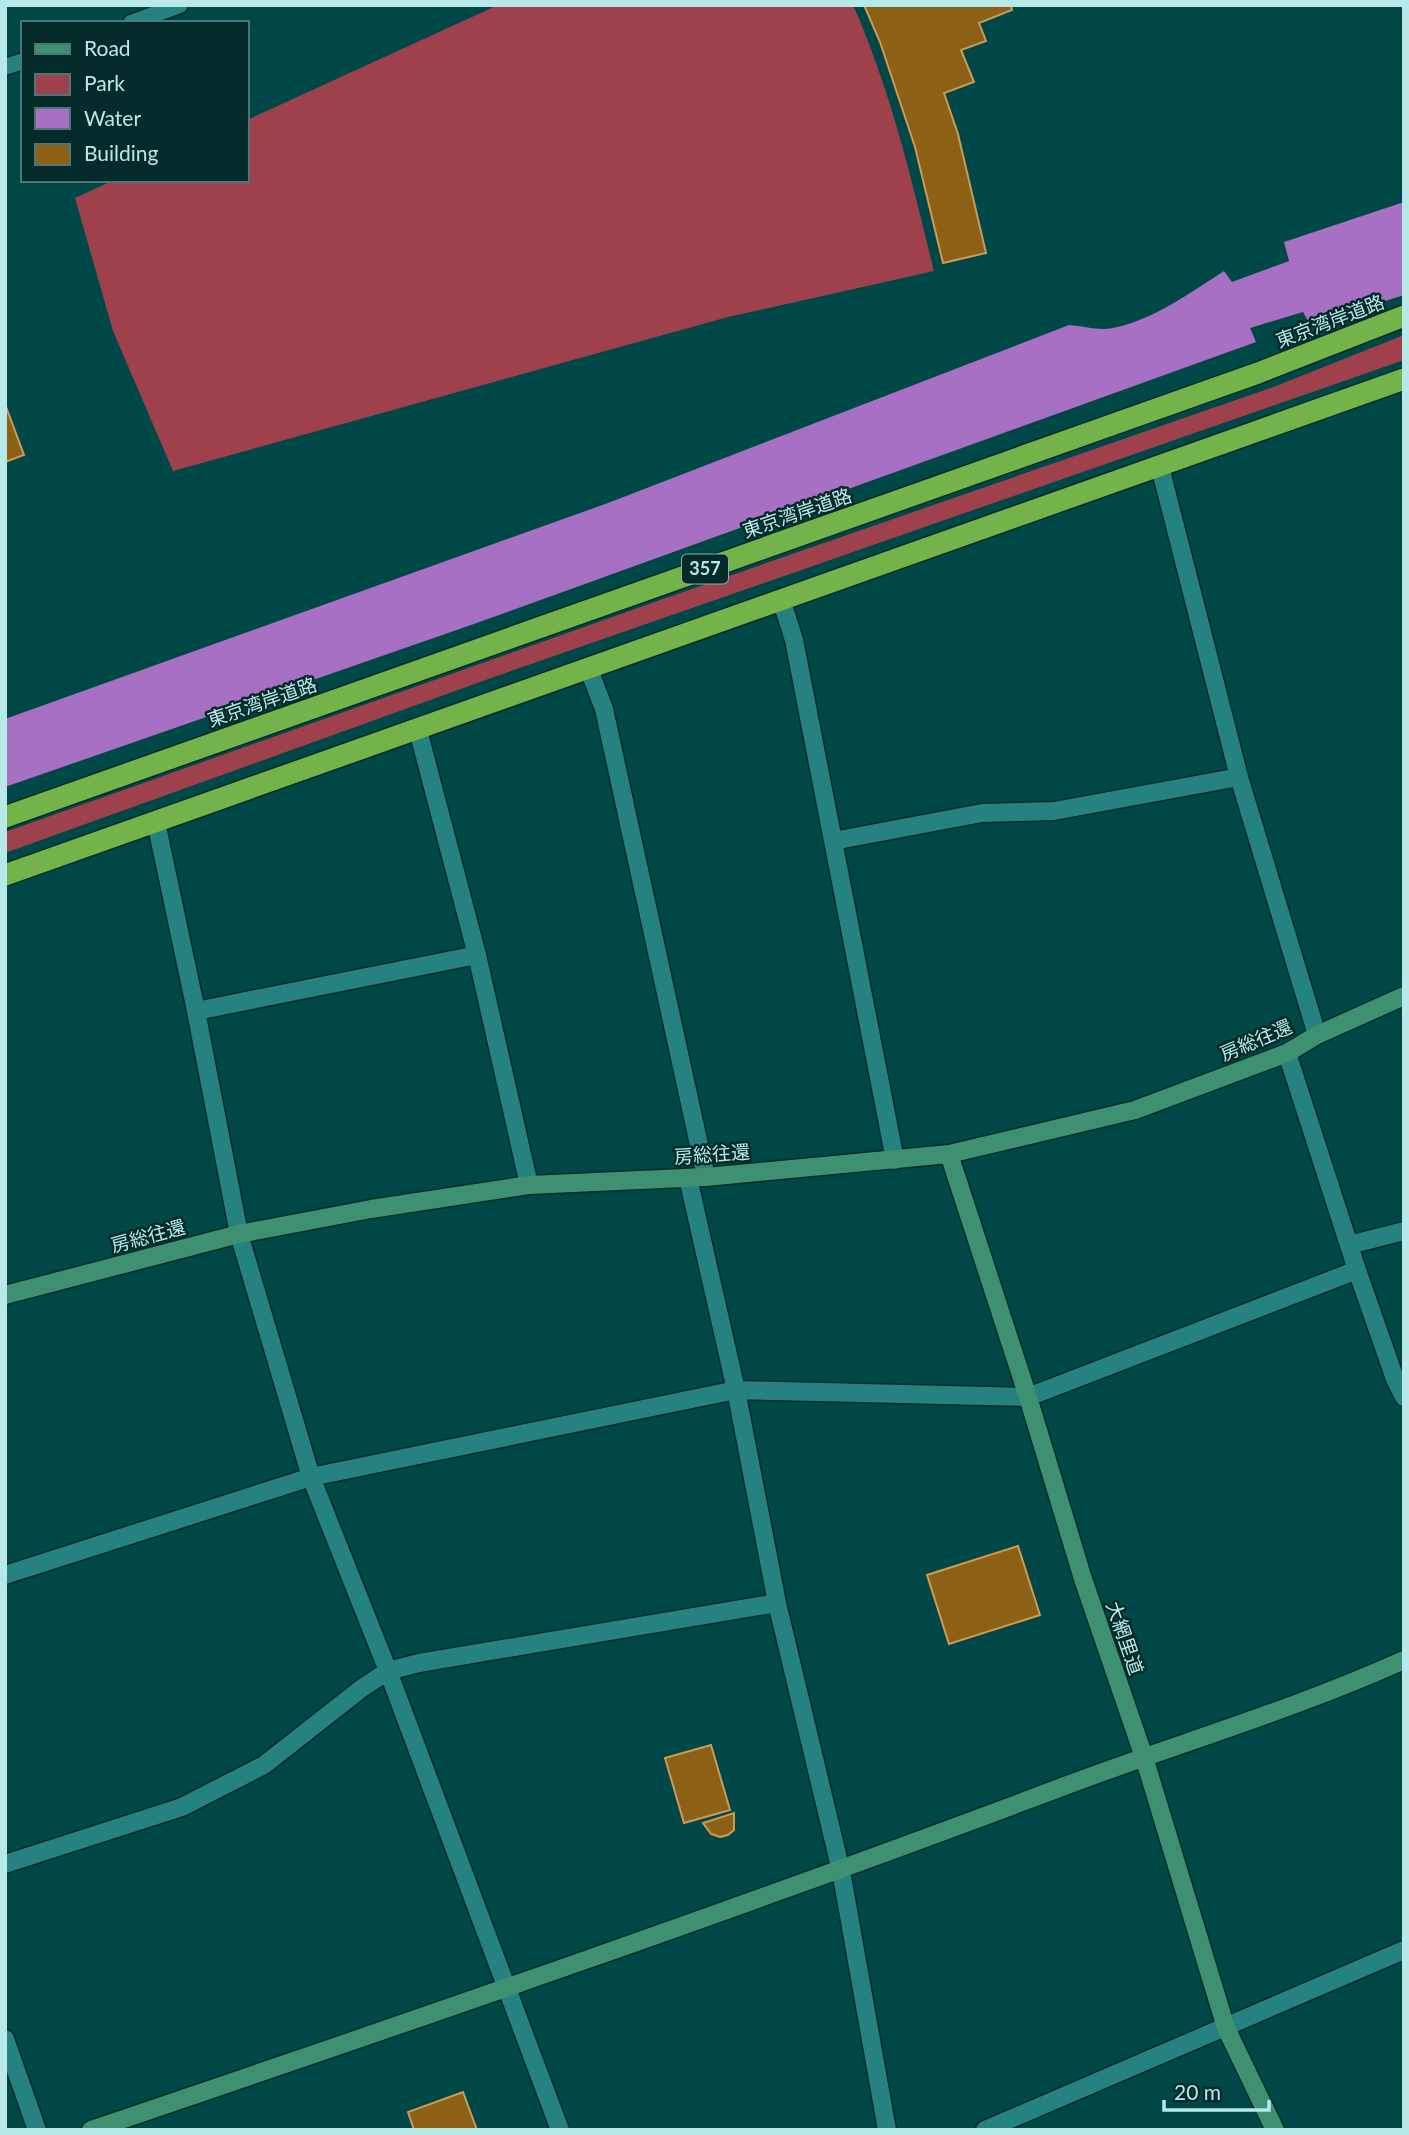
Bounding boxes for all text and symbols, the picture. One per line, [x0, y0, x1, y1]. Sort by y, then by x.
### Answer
legend [21, 21, 248, 182]
text: Road [84, 35, 131, 60]
text: Park [84, 70, 125, 95]
text: Water [84, 105, 141, 130]
text: Building [84, 140, 159, 165]
street label: 東京湾岸道路 [1272, 289, 1387, 352]
street label: 東京湾岸道路 [739, 483, 854, 542]
road number: 357 [682, 554, 728, 584]
street label: 東京湾岸道路 [204, 672, 319, 731]
street label: 房総往還 [1216, 1014, 1295, 1065]
street label: 房総往還 [673, 1139, 751, 1168]
street label: 房総往還 [108, 1215, 188, 1256]
street label: 大網里道 [1102, 1598, 1149, 1678]
scale bar [1164, 2068, 1269, 2112]
text: 20 m [1174, 2079, 1221, 2104]

